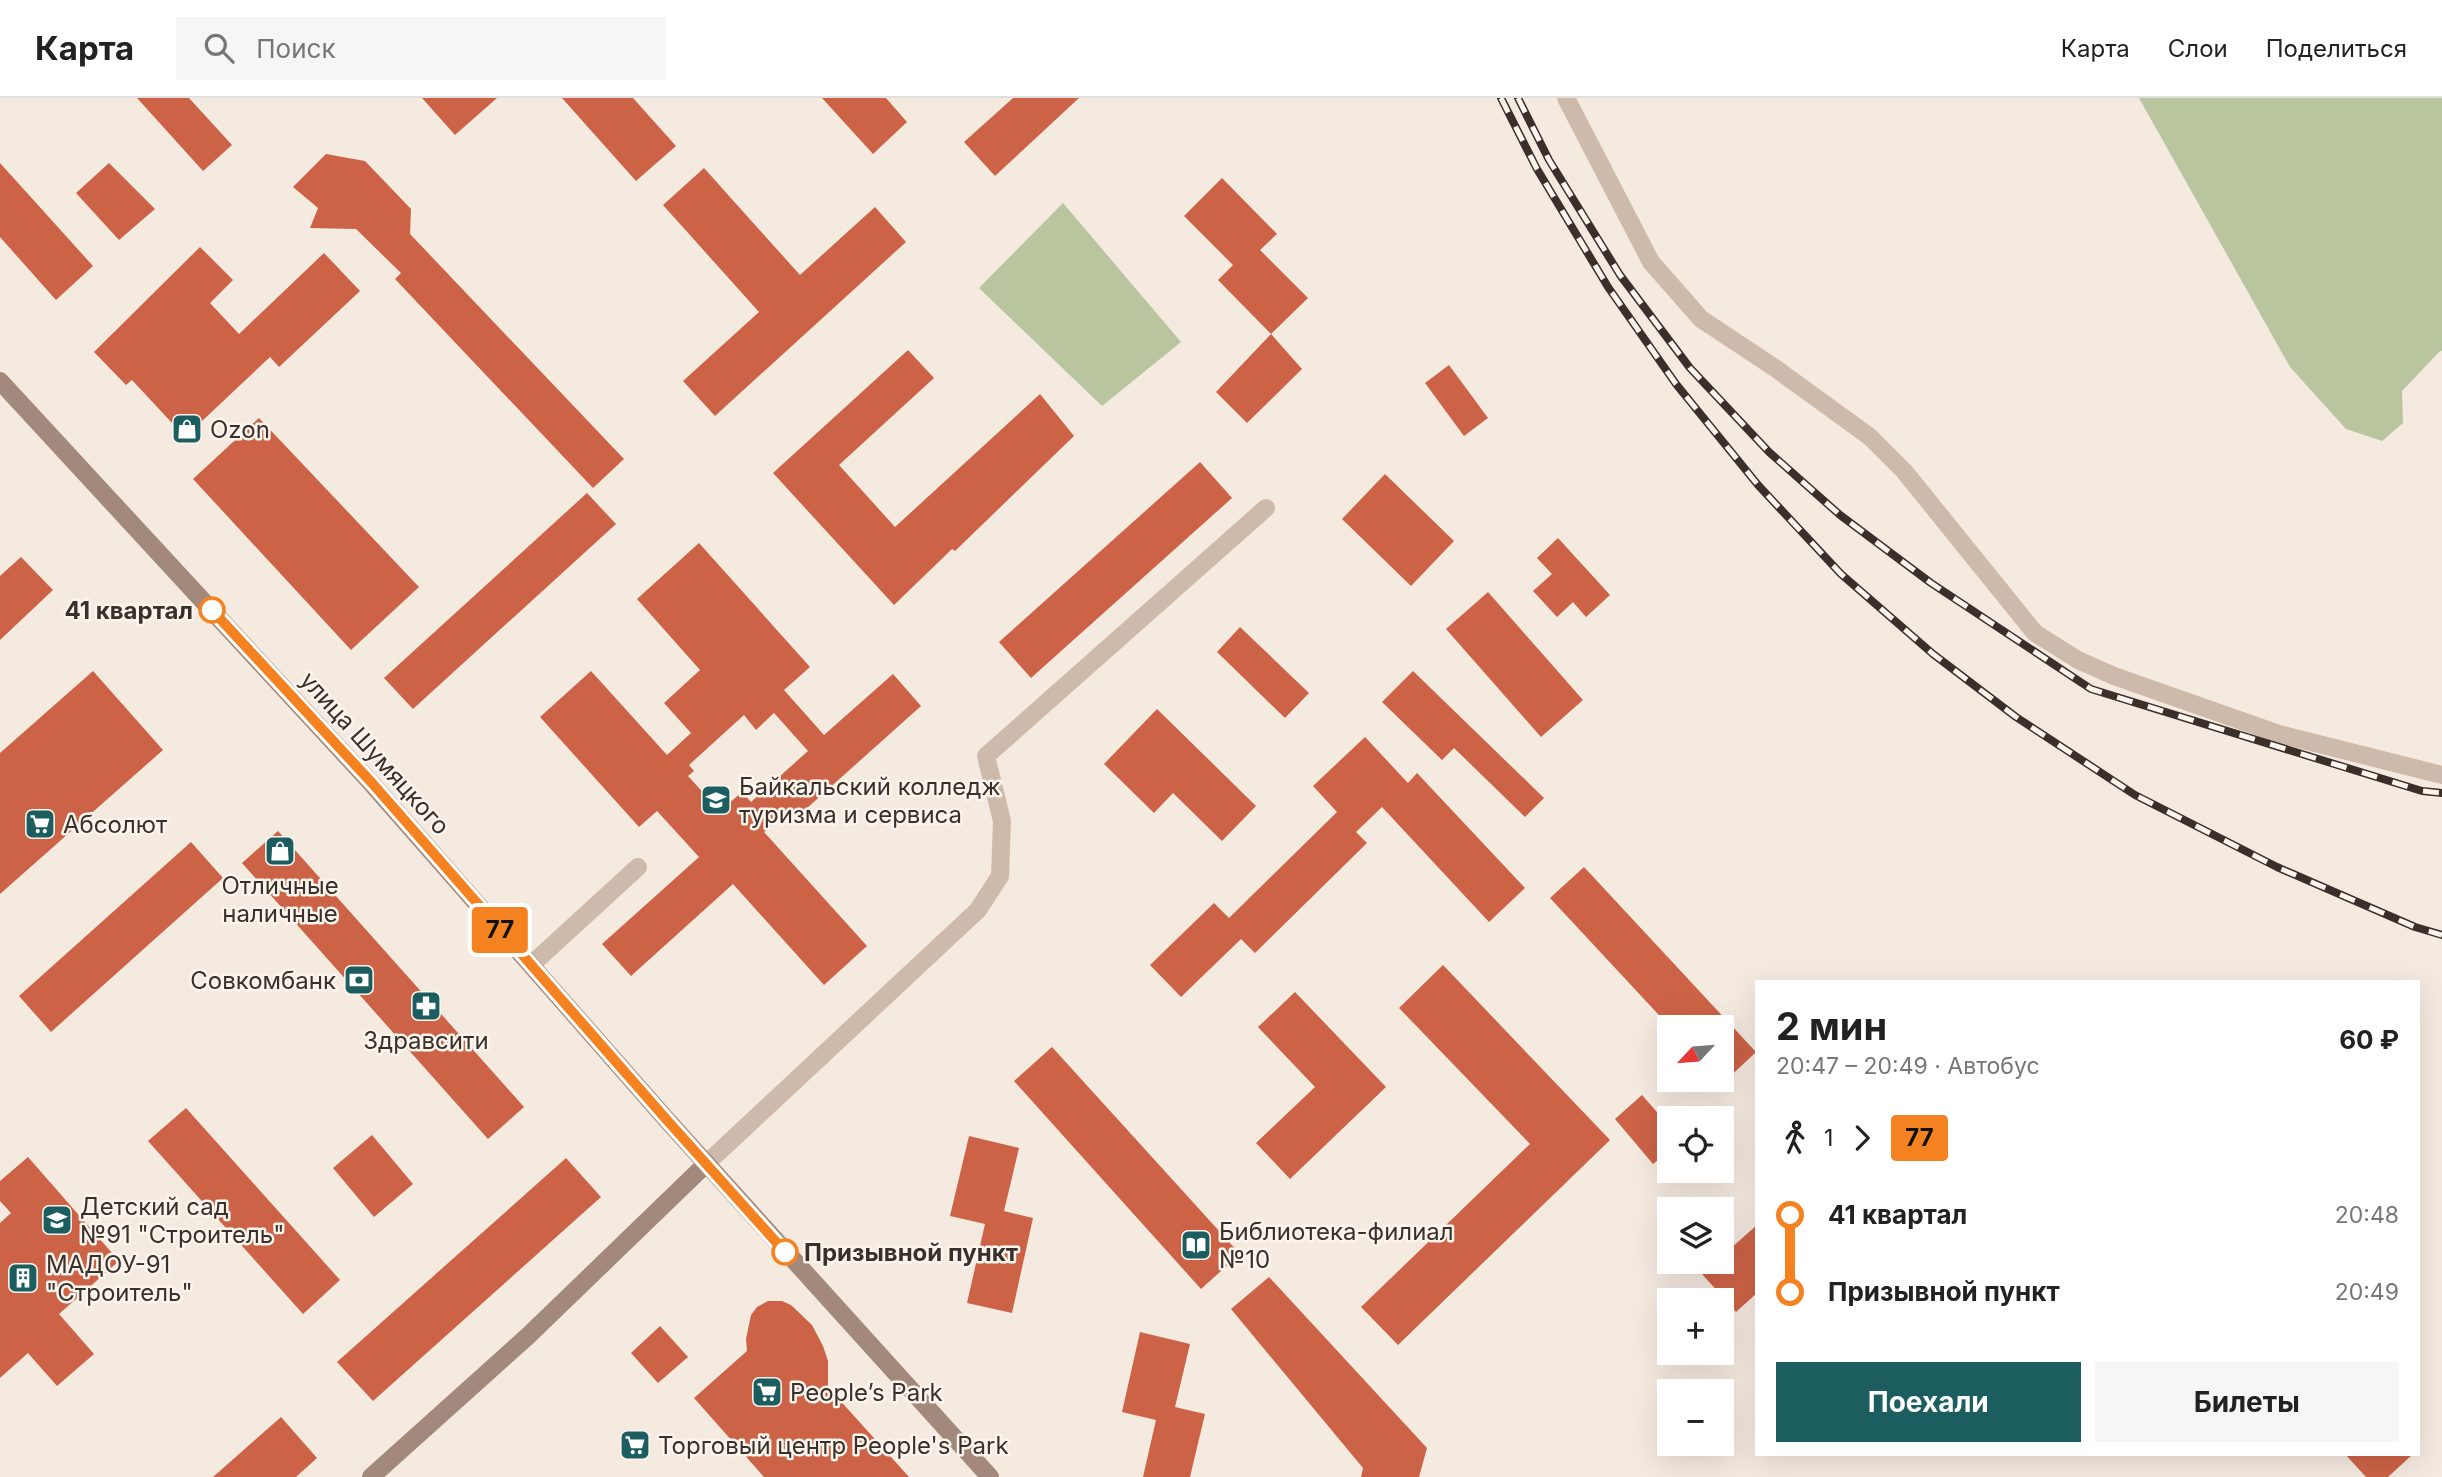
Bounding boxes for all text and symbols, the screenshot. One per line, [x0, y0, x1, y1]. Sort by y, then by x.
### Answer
search box [176, 17, 666, 80]
text: Карта [35, 28, 134, 68]
icon: search [200, 29, 238, 67]
text: Поиск [256, 33, 335, 64]
text: Карта [2061, 34, 2130, 63]
text: Слои [2168, 34, 2228, 63]
text: Поделиться [2266, 34, 2407, 63]
shop icon: Ozon [170, 412, 204, 446]
place label: Ozon [210, 415, 270, 444]
place label: 41 квартал [64, 596, 193, 625]
marker: 41 квартал [199, 597, 225, 623]
street label: улица Шумяцкого [294, 666, 456, 840]
place label: Байкальский колледж туризма и сервиса [739, 772, 1001, 829]
school or university icon: Байкальский колледж туризма и сервиса [699, 783, 733, 817]
supermarket icon: Абсолют [23, 807, 57, 841]
place label: Абсолют [63, 810, 167, 839]
shop icon: Отличные наличные [263, 834, 297, 868]
place label: Отличные наличные [221, 871, 339, 928]
line badge: 77 [468, 907, 532, 953]
text: 77 [486, 915, 514, 944]
bank icon: Совкомбанк [342, 963, 376, 997]
place label: Совкомбанк [190, 966, 336, 995]
pharmacy icon: Здравсити [409, 989, 443, 1023]
text: 2 мин [1776, 1003, 1887, 1049]
north arrow [1657, 1015, 1734, 1092]
map controls [1657, 1015, 1734, 1456]
text: 60 ₽ [2339, 1024, 2399, 1055]
place label: Здравсити [363, 1026, 489, 1055]
text: 20:47 – 20:49 · Автобус [1776, 1052, 2040, 1080]
button: locate [1657, 1106, 1734, 1183]
icon: walk [1776, 1119, 1814, 1157]
icon: forward [1843, 1119, 1881, 1157]
text: 77 [1905, 1123, 1934, 1152]
text: 1 [1824, 1124, 1833, 1152]
place label: Детский сад №91 "Строитель" [80, 1192, 284, 1249]
button: layers [1657, 1197, 1734, 1274]
text: 41 квартал [1828, 1199, 1967, 1230]
text: 20:48 [2335, 1201, 2399, 1229]
school or university icon: Детский сад №91 "Строитель" [40, 1203, 74, 1237]
place label: Библиотека-филиал №10 [1219, 1217, 1454, 1274]
library icon: Библиотека-филиал №10 [1179, 1228, 1213, 1262]
place label: Призывной пункт [804, 1238, 1018, 1267]
marker: Призывной пункт [772, 1239, 798, 1265]
place label: МАДОУ-91 "Строитель" [46, 1250, 193, 1307]
building icon: МАДОУ-91 "Строитель" [6, 1261, 40, 1295]
text: Призывной пункт [1828, 1276, 2060, 1307]
text: 20:49 [2335, 1278, 2399, 1306]
button: + [1657, 1288, 1734, 1365]
button: Поехали [1776, 1362, 2081, 1442]
button: Билеты [2095, 1362, 2399, 1442]
supermarket icon: People’s Park [750, 1375, 784, 1409]
place label: People’s Park [790, 1378, 943, 1407]
button: − [1657, 1379, 1734, 1456]
supermarket icon: Торговый центр People's Park [618, 1428, 652, 1462]
place label: Торговый центр People's Park [658, 1431, 1009, 1460]

